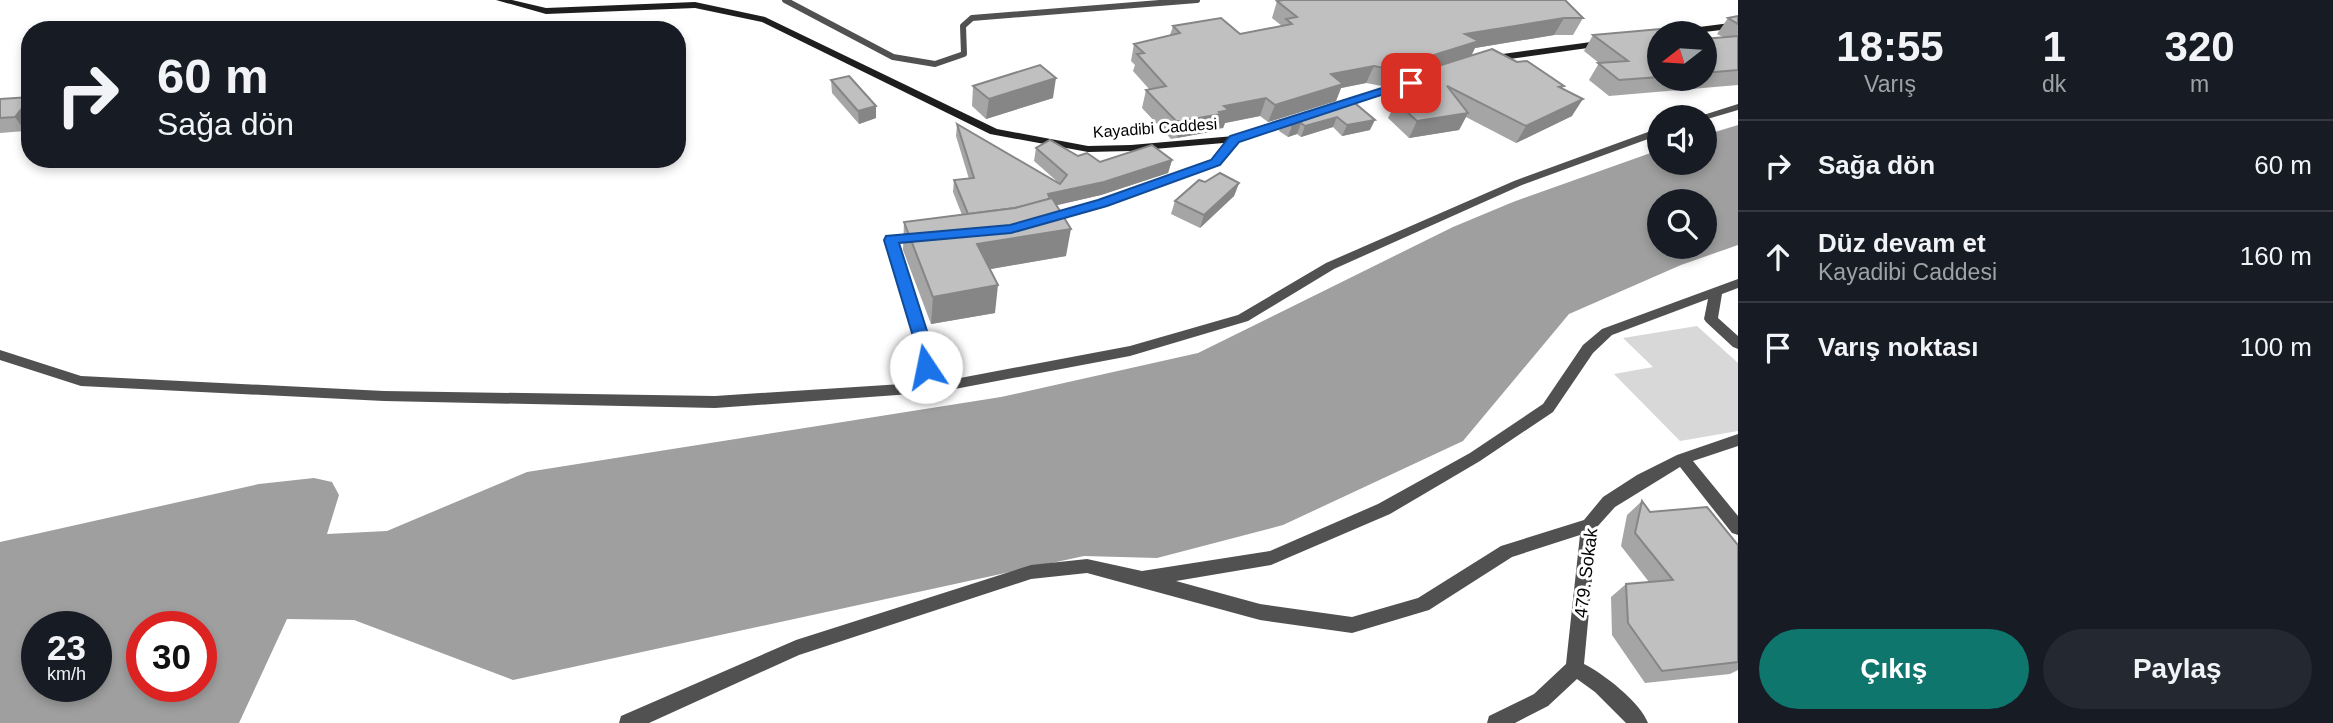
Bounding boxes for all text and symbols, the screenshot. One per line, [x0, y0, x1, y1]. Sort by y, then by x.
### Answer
north arrow [1647, 21, 1717, 91]
map controls [1647, 21, 1717, 259]
text: 18:55 [1836, 23, 1944, 70]
text: 1 [2042, 23, 2066, 70]
text: 320 [2165, 23, 2235, 70]
icon: right [42, 49, 133, 140]
text: 60 m [157, 49, 269, 103]
pin [1381, 53, 1441, 113]
icon: arrive [1392, 64, 1430, 102]
text: Varış [1864, 71, 1916, 97]
text: dk [2042, 71, 2066, 97]
text: m [2190, 71, 2209, 97]
button: sound [1647, 105, 1717, 175]
text: Sağa dön [157, 106, 294, 142]
street label: Kayadibi Caddesi [1092, 115, 1218, 141]
icon: right [1759, 147, 1797, 185]
text: Sağa dön [1818, 150, 1935, 180]
text: 60 m [2254, 150, 2312, 180]
button: search [1647, 189, 1717, 259]
text: Düz devam et [1818, 228, 1986, 258]
icon: ahead [1759, 238, 1797, 276]
text: 160 m [2240, 241, 2312, 271]
text: Kayadibi Caddesi [1818, 259, 1997, 285]
icon: arrive [1759, 329, 1797, 367]
position arrow [889, 330, 963, 404]
text: Varış noktası [1818, 332, 1978, 362]
text: 100 m [2240, 332, 2312, 362]
street label: 479. Sokak [1571, 526, 1602, 619]
speed limit sign: 30 [126, 611, 217, 702]
text: 23 [47, 628, 86, 667]
button: Çıkış [1759, 629, 2029, 709]
button: Paylaş [2043, 629, 2312, 709]
text: km/h [47, 664, 86, 684]

